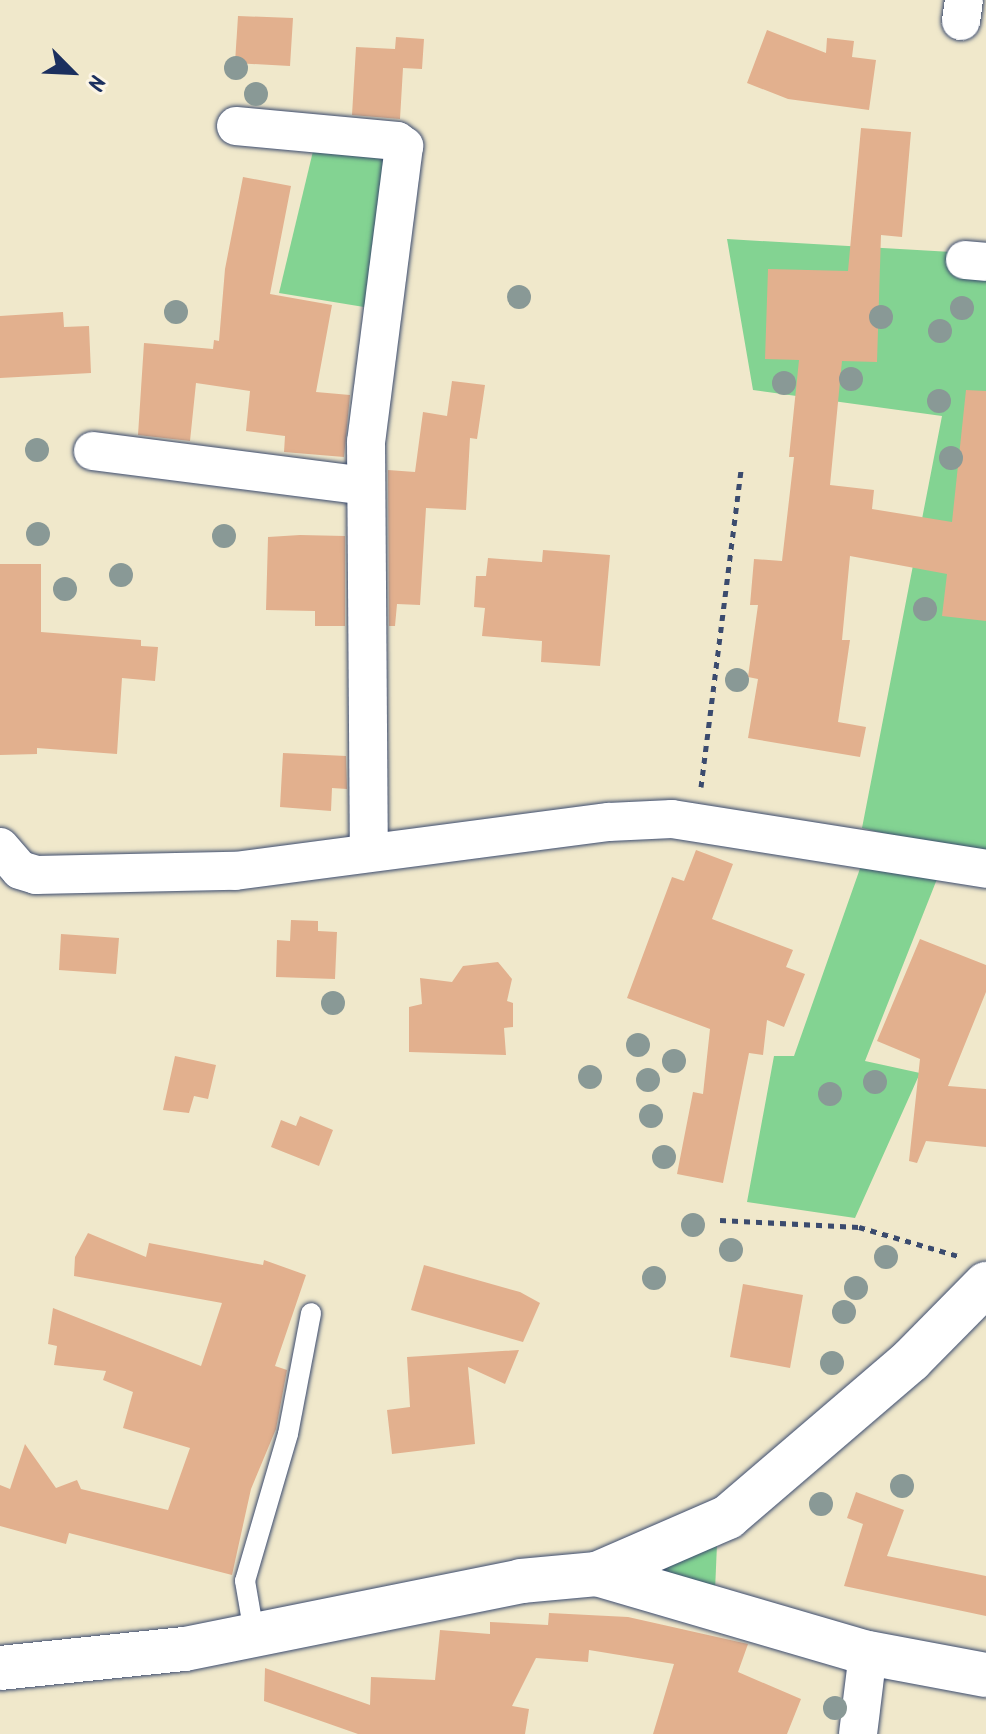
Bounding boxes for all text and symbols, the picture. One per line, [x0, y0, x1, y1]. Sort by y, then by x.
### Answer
north arrow [32, 32, 112, 112]
text: N [76, 68, 113, 95]

